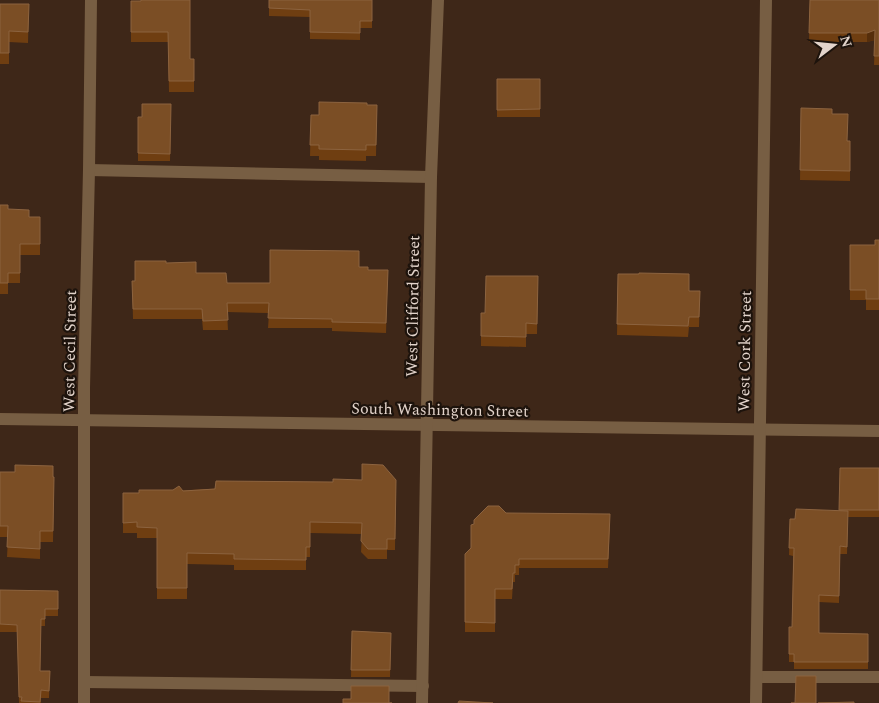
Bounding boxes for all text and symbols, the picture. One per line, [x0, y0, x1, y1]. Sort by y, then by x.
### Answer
north arrow [809, 20, 859, 70]
text: N [834, 33, 858, 50]
street label: West Clifford Street [400, 235, 426, 377]
street label: West Cecil Street [57, 289, 83, 412]
street label: West Cork Street [732, 290, 758, 412]
street label: South Washington Street [351, 396, 529, 424]

